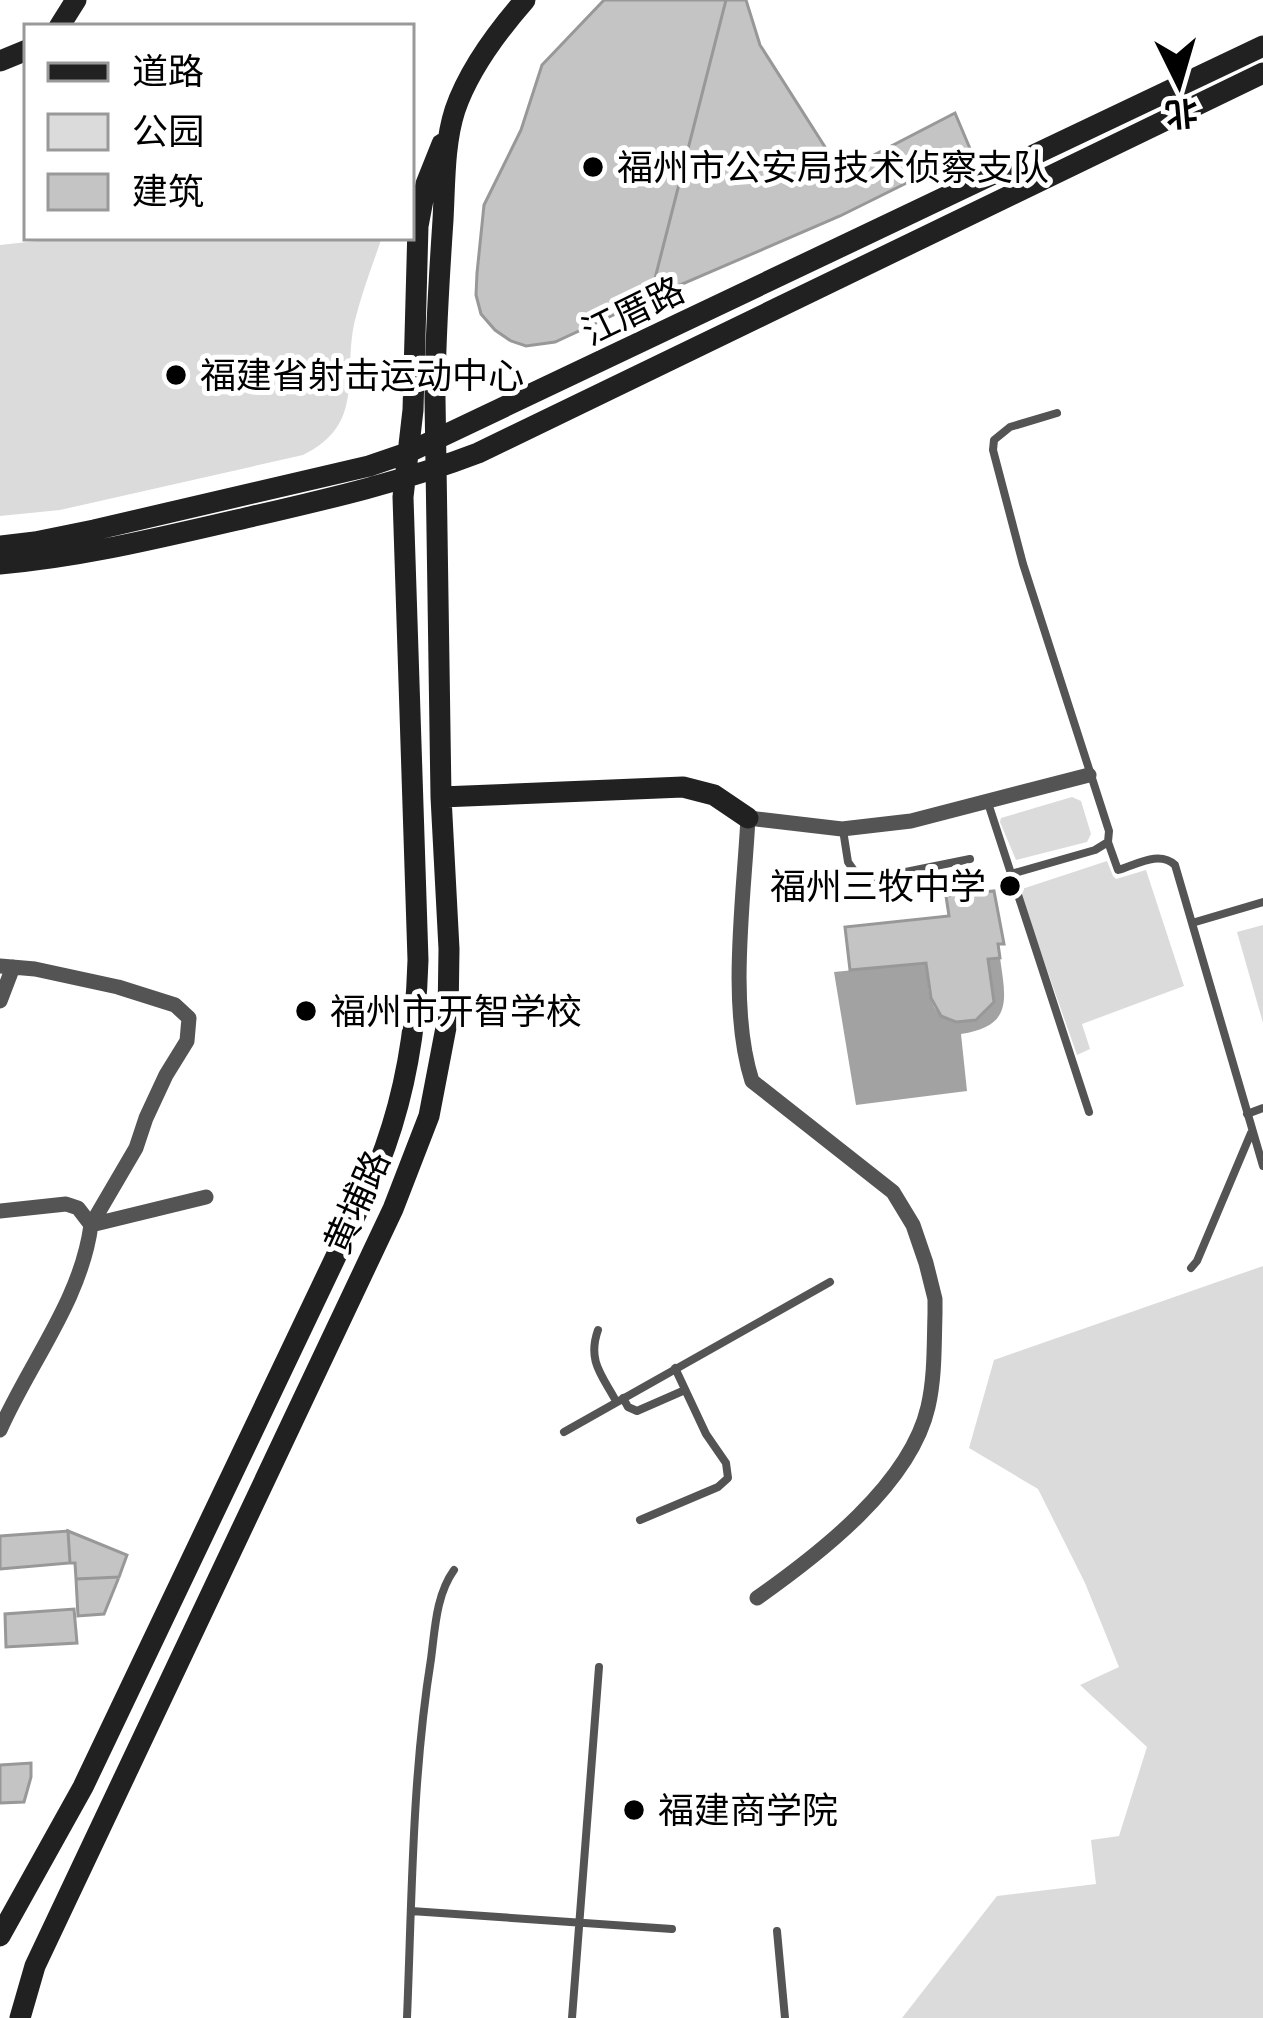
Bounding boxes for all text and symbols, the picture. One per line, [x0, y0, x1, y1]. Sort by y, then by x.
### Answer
legend [24, 24, 414, 240]
north arrow [1119, 24, 1239, 144]
text: 道路 [132, 51, 204, 92]
text: 北 [1163, 93, 1200, 134]
text: 公园 [132, 111, 204, 152]
place label: 福州市公安局技术侦察支队 [617, 147, 1049, 188]
marker: 福州市公安局技术侦察支队 [580, 154, 606, 180]
text: 建筑 [132, 171, 204, 212]
street label: 江厝路 [575, 269, 691, 353]
place label: 福建省射击运动中心 [200, 355, 524, 396]
marker: 福建省射击运动中心 [163, 362, 189, 388]
place label: 福州三牧中学 [770, 866, 986, 907]
marker: 福州三牧中学 [997, 873, 1023, 899]
place label: 福州市开智学校 [330, 991, 582, 1032]
marker: 福州市开智学校 [293, 998, 319, 1024]
street label: 黄埔路 [316, 1144, 398, 1260]
place label: 福建商学院 [658, 1790, 838, 1831]
marker: 福建商学院 [621, 1797, 647, 1823]

